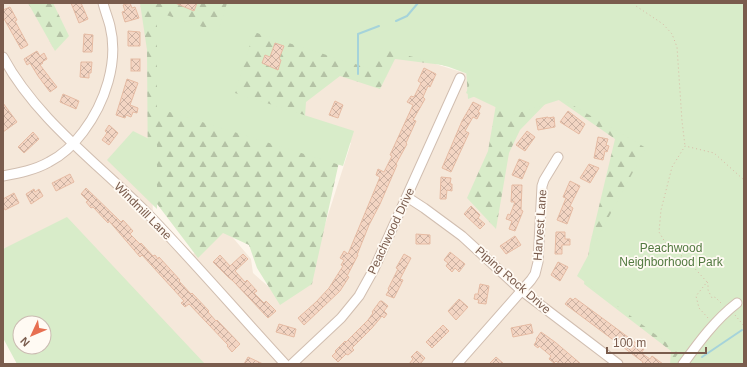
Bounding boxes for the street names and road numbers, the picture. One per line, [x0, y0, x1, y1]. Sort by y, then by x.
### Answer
street label: Windmill Lane [111, 179, 175, 243]
street label: Peachwood Drive [365, 185, 417, 277]
street label: Harvest Lane [531, 189, 549, 261]
street label: Piping Rock Drive [472, 243, 554, 317]

